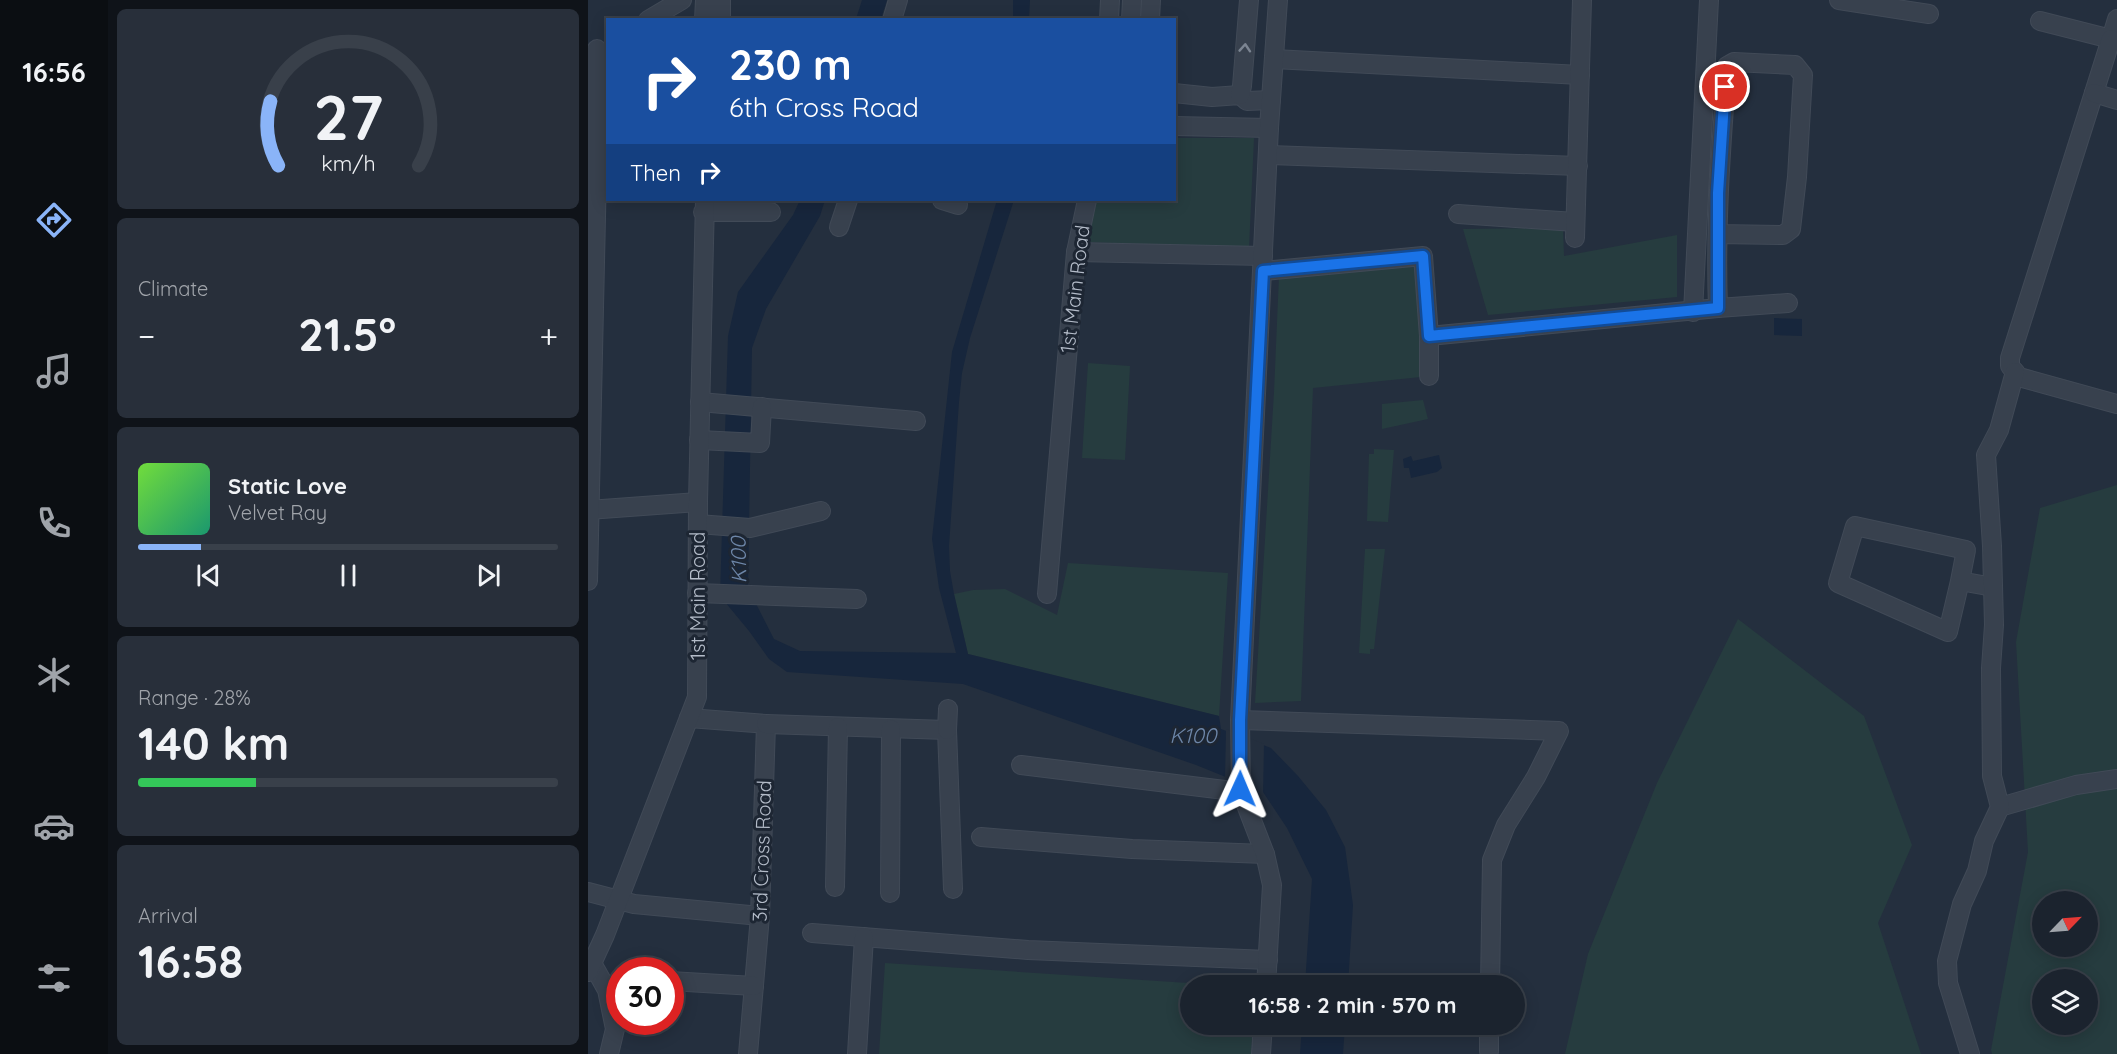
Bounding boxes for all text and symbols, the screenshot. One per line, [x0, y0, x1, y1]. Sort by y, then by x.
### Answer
text: 230 m [729, 38, 852, 91]
icon: right [630, 42, 708, 120]
one-way arrow [1239, 43, 1252, 52]
text: 16:56 [22, 55, 86, 89]
pin [1699, 61, 1750, 112]
icon: arrive [1708, 70, 1741, 103]
text: 27 [313, 78, 383, 156]
text: 6th Cross Road [729, 90, 919, 124]
text: km/h [321, 150, 375, 176]
icon: right [693, 156, 726, 189]
text: Then [630, 159, 681, 187]
icon: directions [33, 199, 75, 241]
street label: 1st Main Road [1054, 224, 1095, 354]
text: Climate [138, 276, 208, 301]
text: 21.5° [298, 306, 396, 362]
text: − [138, 315, 155, 356]
text: + [539, 315, 558, 356]
icon: music [33, 350, 75, 392]
text: Static Love [228, 472, 347, 500]
text: Velvet Ray [228, 500, 327, 525]
icon: phone [33, 502, 75, 544]
street label: 1st Main Road [685, 532, 710, 660]
water label: K100 [725, 535, 751, 584]
icon: previous [192, 559, 225, 592]
icon: pause [332, 559, 365, 592]
icon: next [472, 559, 505, 592]
icon: climate [33, 654, 75, 696]
text: Range · 28% [138, 685, 251, 710]
text: 140 km [138, 715, 289, 771]
water label: K100 [1170, 722, 1218, 748]
position arrow [1208, 757, 1272, 821]
street label: 3rd Cross Road [747, 780, 776, 922]
icon: car [33, 805, 75, 847]
north arrow [2032, 891, 2098, 957]
map controls [2032, 891, 2098, 1035]
text: Arrival [138, 903, 198, 928]
text: 16:58 [138, 933, 243, 989]
icon: filters [33, 957, 75, 999]
speed limit sign: 30 [606, 957, 684, 1035]
button: layers [2032, 969, 2098, 1035]
text: 16:58 · 2 min · 570 m [1249, 991, 1456, 1019]

